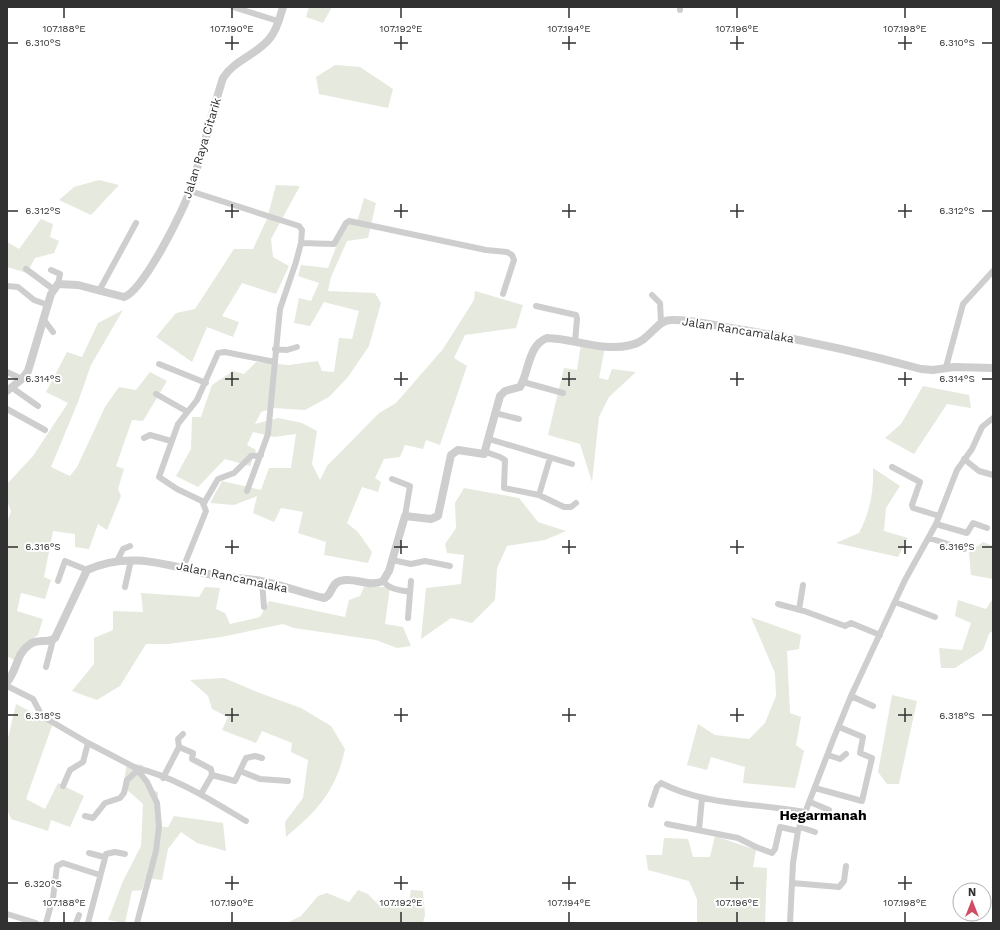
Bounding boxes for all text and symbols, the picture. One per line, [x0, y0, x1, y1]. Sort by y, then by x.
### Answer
text: 107.188°E [42, 23, 86, 34]
text: 107.190°E [210, 23, 254, 34]
text: 107.192°E [380, 23, 422, 34]
text: 107.194°E [547, 23, 591, 34]
text: 107.196°E [715, 23, 759, 34]
text: 107.198°E [883, 23, 927, 34]
text: 6.310°S [25, 37, 61, 48]
text: 6.310°S [939, 37, 975, 48]
street label: Jalan Raya Citarik [180, 96, 224, 200]
text: 6.312°S [25, 205, 61, 216]
text: 6.312°S [939, 205, 975, 216]
street label: Jalan Rancamalaka [681, 314, 795, 346]
text: 6.314°S [25, 373, 61, 384]
text: 6.314°S [939, 373, 975, 384]
text: 6.316°S [25, 541, 61, 552]
text: 6.316°S [939, 541, 975, 552]
street label: Jalan Rancamalaka [175, 558, 289, 596]
text: 6.318°S [25, 710, 61, 721]
text: 6.318°S [939, 710, 975, 721]
district label: Hegarmanah [779, 807, 867, 823]
text: 6.320°S [24, 878, 62, 889]
north arrow [952, 882, 992, 922]
text: N [968, 886, 976, 899]
text: 107.188°E [42, 897, 86, 908]
text: 107.190°E [210, 897, 254, 908]
text: 107.192°E [380, 897, 422, 908]
text: 107.194°E [547, 897, 591, 908]
text: 107.196°E [715, 897, 759, 908]
text: 107.198°E [883, 897, 927, 908]

